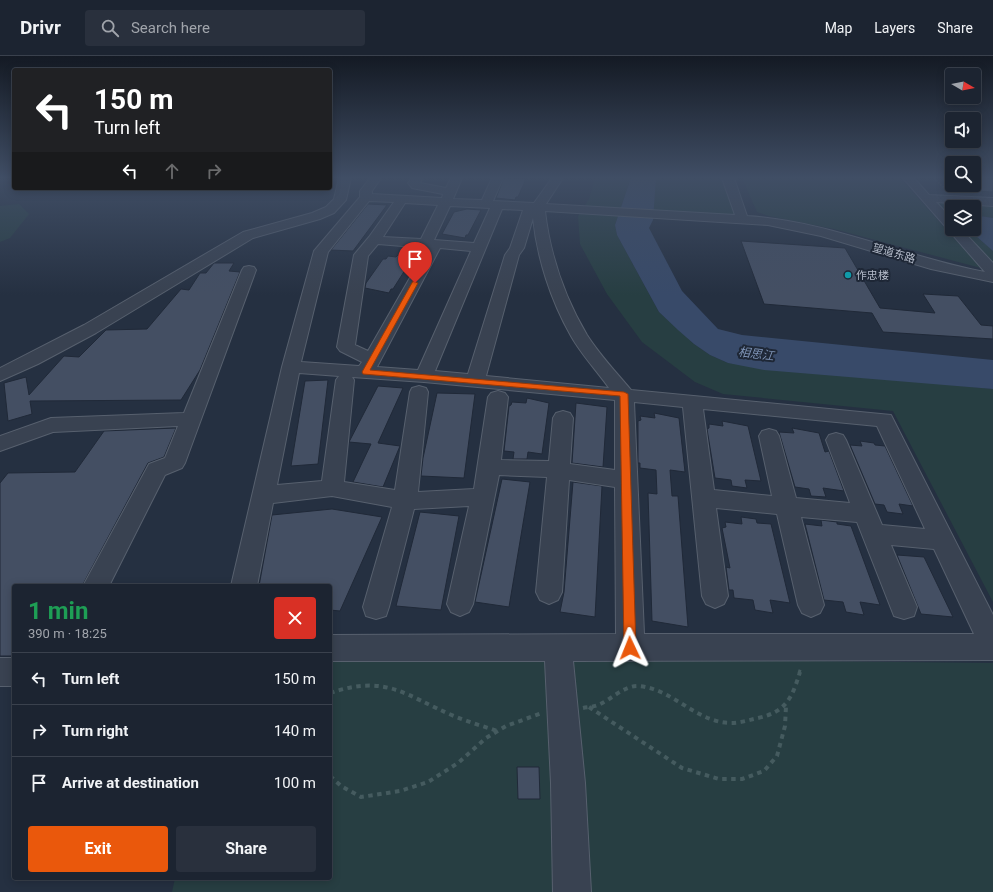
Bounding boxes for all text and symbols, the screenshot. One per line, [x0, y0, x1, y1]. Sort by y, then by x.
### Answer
search box [85, 10, 365, 46]
text: Drivr [20, 16, 61, 39]
icon: search [99, 17, 121, 39]
text: Search here [131, 19, 210, 37]
text: Map [825, 20, 852, 36]
text: Layers [874, 20, 915, 36]
text: Share [937, 20, 973, 36]
north arrow [945, 68, 981, 104]
map controls [945, 68, 981, 236]
text: 150 m [94, 83, 173, 116]
icon: left [28, 84, 80, 136]
button: sound [945, 112, 981, 148]
text: Turn left [94, 117, 160, 138]
button: search [945, 156, 981, 192]
icon: left [119, 160, 141, 182]
icon: ahead [161, 160, 183, 182]
icon: right [203, 160, 225, 182]
button: layers [945, 200, 981, 236]
street label: 望道东路 [871, 241, 917, 266]
pin [398, 242, 432, 283]
icon: arrive [404, 248, 426, 270]
place label: 作忠楼 [856, 269, 889, 282]
marker: 作忠楼 [843, 270, 853, 280]
water label: 相思江 [737, 345, 777, 363]
text: 1 min [28, 597, 88, 625]
button: close [274, 597, 316, 639]
text: 390 m · 18:25 [28, 626, 107, 641]
position arrow [609, 627, 651, 669]
icon: left [28, 668, 50, 690]
text: Turn left [62, 670, 119, 688]
text: 150 m [274, 670, 316, 688]
icon: right [28, 720, 50, 742]
text: Turn right [62, 722, 128, 740]
text: 140 m [274, 722, 316, 740]
icon: arrive [28, 772, 50, 794]
text: Arrive at destination [62, 774, 199, 792]
text: 100 m [274, 774, 316, 792]
button: Exit [28, 826, 168, 872]
button: Share [176, 826, 316, 872]

